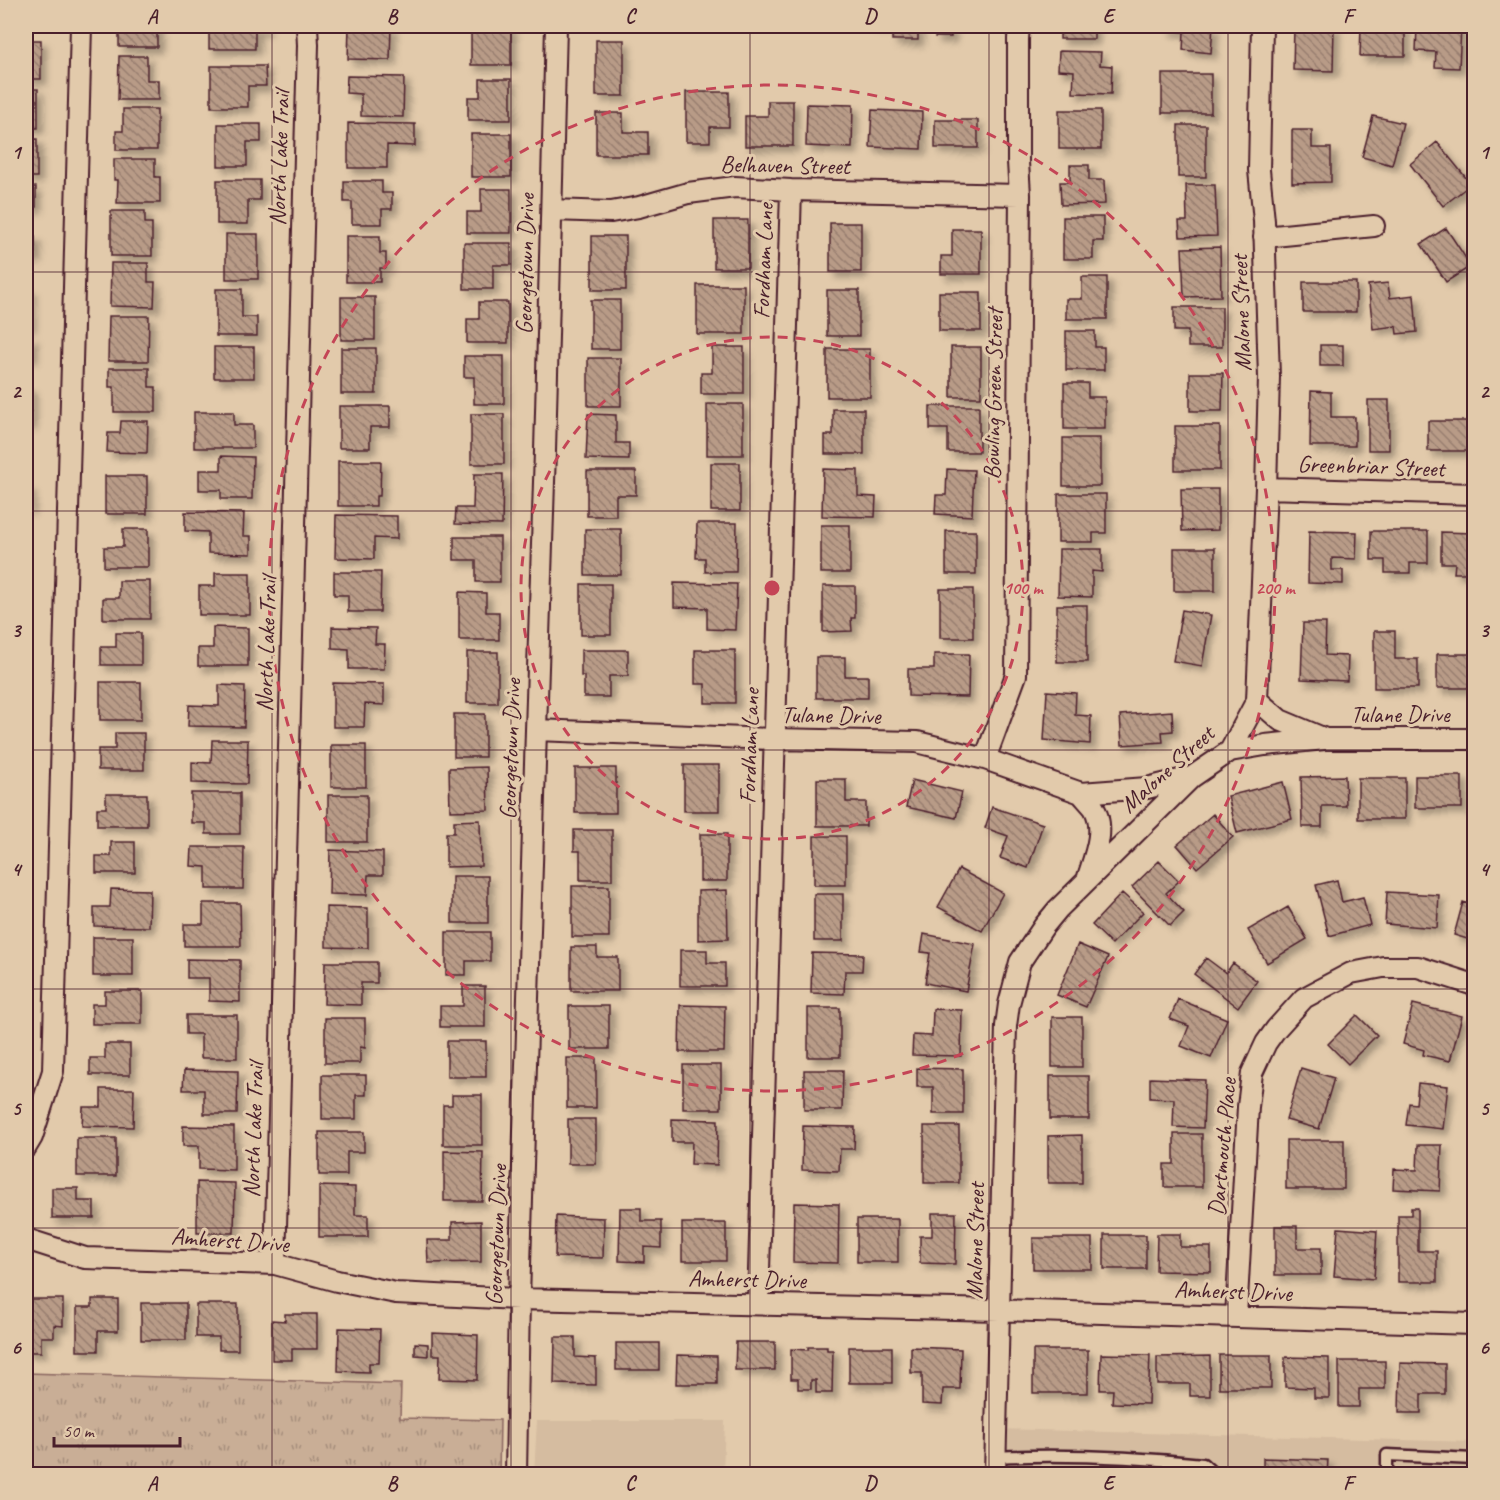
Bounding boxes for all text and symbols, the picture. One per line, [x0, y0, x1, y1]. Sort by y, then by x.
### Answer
text: A [147, 4, 159, 29]
text: B [387, 4, 399, 29]
text: C [625, 4, 637, 29]
text: D [864, 4, 878, 29]
text: E [1103, 4, 1117, 29]
text: F [1343, 4, 1357, 29]
street label: North Lake Trail [262, 86, 296, 226]
text: 1 [12, 140, 23, 165]
text: 1 [1480, 140, 1491, 165]
street label: Belhaven Street [720, 149, 852, 181]
street label: Georgetown Drive [509, 191, 541, 335]
street label: Fordham Lane [746, 201, 780, 319]
street label: Malone Street [1224, 252, 1258, 372]
street label: Bowling Green Street [977, 305, 1010, 480]
text: 2 [12, 379, 23, 404]
text: 2 [1480, 379, 1491, 404]
street label: Greenbriar Street [1297, 448, 1447, 484]
street label: North Lake Trail [249, 572, 283, 712]
text: 100 m [1004, 577, 1044, 599]
text: 200 m [1256, 577, 1296, 599]
centre of rings [762, 578, 782, 598]
text: 3 [12, 618, 23, 643]
text: 3 [1480, 618, 1491, 643]
street label: Georgetown Drive [493, 676, 528, 820]
street label: Fordham Lane [732, 686, 766, 804]
street label: Tulane Drive [781, 699, 883, 731]
street label: Tulane Drive [1350, 699, 1452, 729]
street label: Malone Street [1114, 718, 1222, 819]
text: 4 [12, 857, 24, 882]
text: 4 [1480, 857, 1492, 882]
street label: North Lake Trail [236, 1058, 270, 1198]
street label: Dartmouth Place [1201, 1075, 1243, 1217]
text: 5 [12, 1096, 23, 1121]
text: 5 [1480, 1096, 1491, 1121]
street label: Georgetown Drive [479, 1162, 514, 1306]
street label: Malone Street [959, 1180, 991, 1300]
street label: Amherst Drive [170, 1221, 292, 1259]
street label: Amherst Drive [688, 1263, 808, 1295]
street label: Amherst Drive [1174, 1274, 1295, 1308]
text: 6 [11, 1335, 22, 1360]
text: 6 [1479, 1335, 1490, 1360]
scale bar [54, 1410, 180, 1448]
text: 50 m [63, 1420, 96, 1442]
text: A [147, 1471, 159, 1496]
text: B [387, 1471, 399, 1496]
text: C [625, 1471, 637, 1496]
text: D [864, 1471, 878, 1496]
text: E [1103, 1471, 1117, 1496]
text: F [1343, 1471, 1357, 1496]

